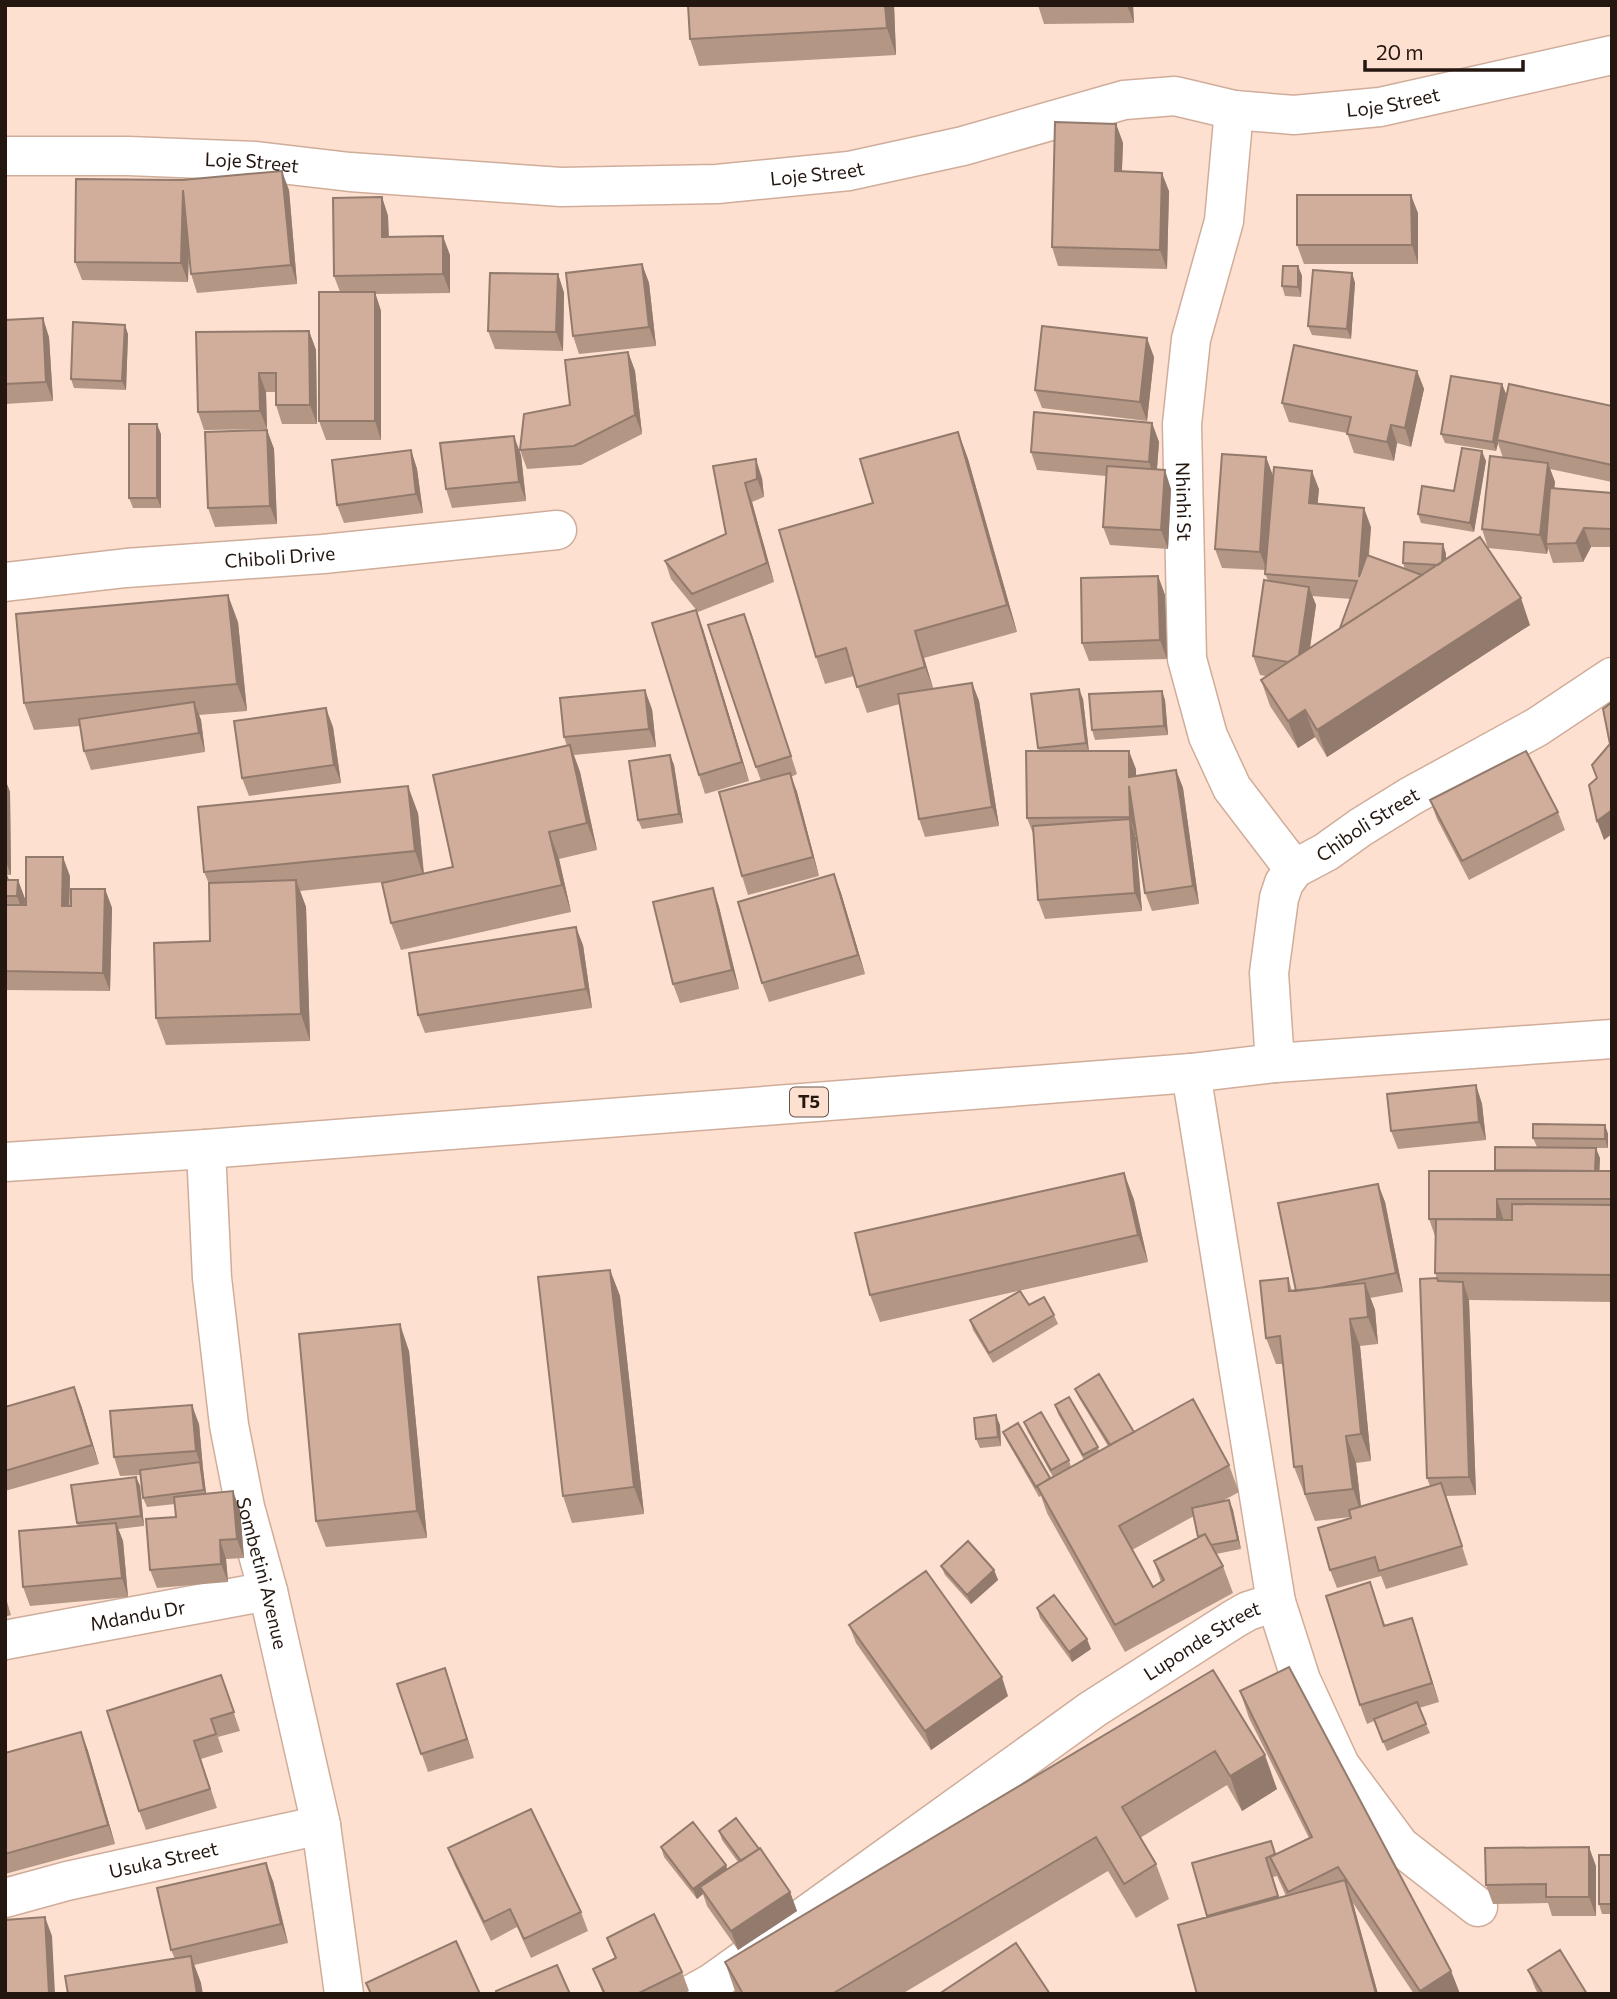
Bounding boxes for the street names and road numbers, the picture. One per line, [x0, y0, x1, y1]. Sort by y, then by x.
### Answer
street label: Loje Street [1345, 82, 1442, 121]
street label: Loje Street [204, 147, 300, 177]
street label: Loje Street [769, 156, 867, 190]
street label: Nhinhi St [1172, 462, 1196, 542]
street label: Chiboli Drive [224, 541, 336, 572]
street label: Chiboli Street [1312, 782, 1423, 866]
road number: T5 [790, 1087, 828, 1116]
street label: Sombetini Avenue [232, 1495, 293, 1651]
street label: Mdandu Dr [88, 1595, 188, 1635]
street label: Luponde Street [1139, 1596, 1263, 1685]
street label: Usuka Street [107, 1836, 220, 1882]

